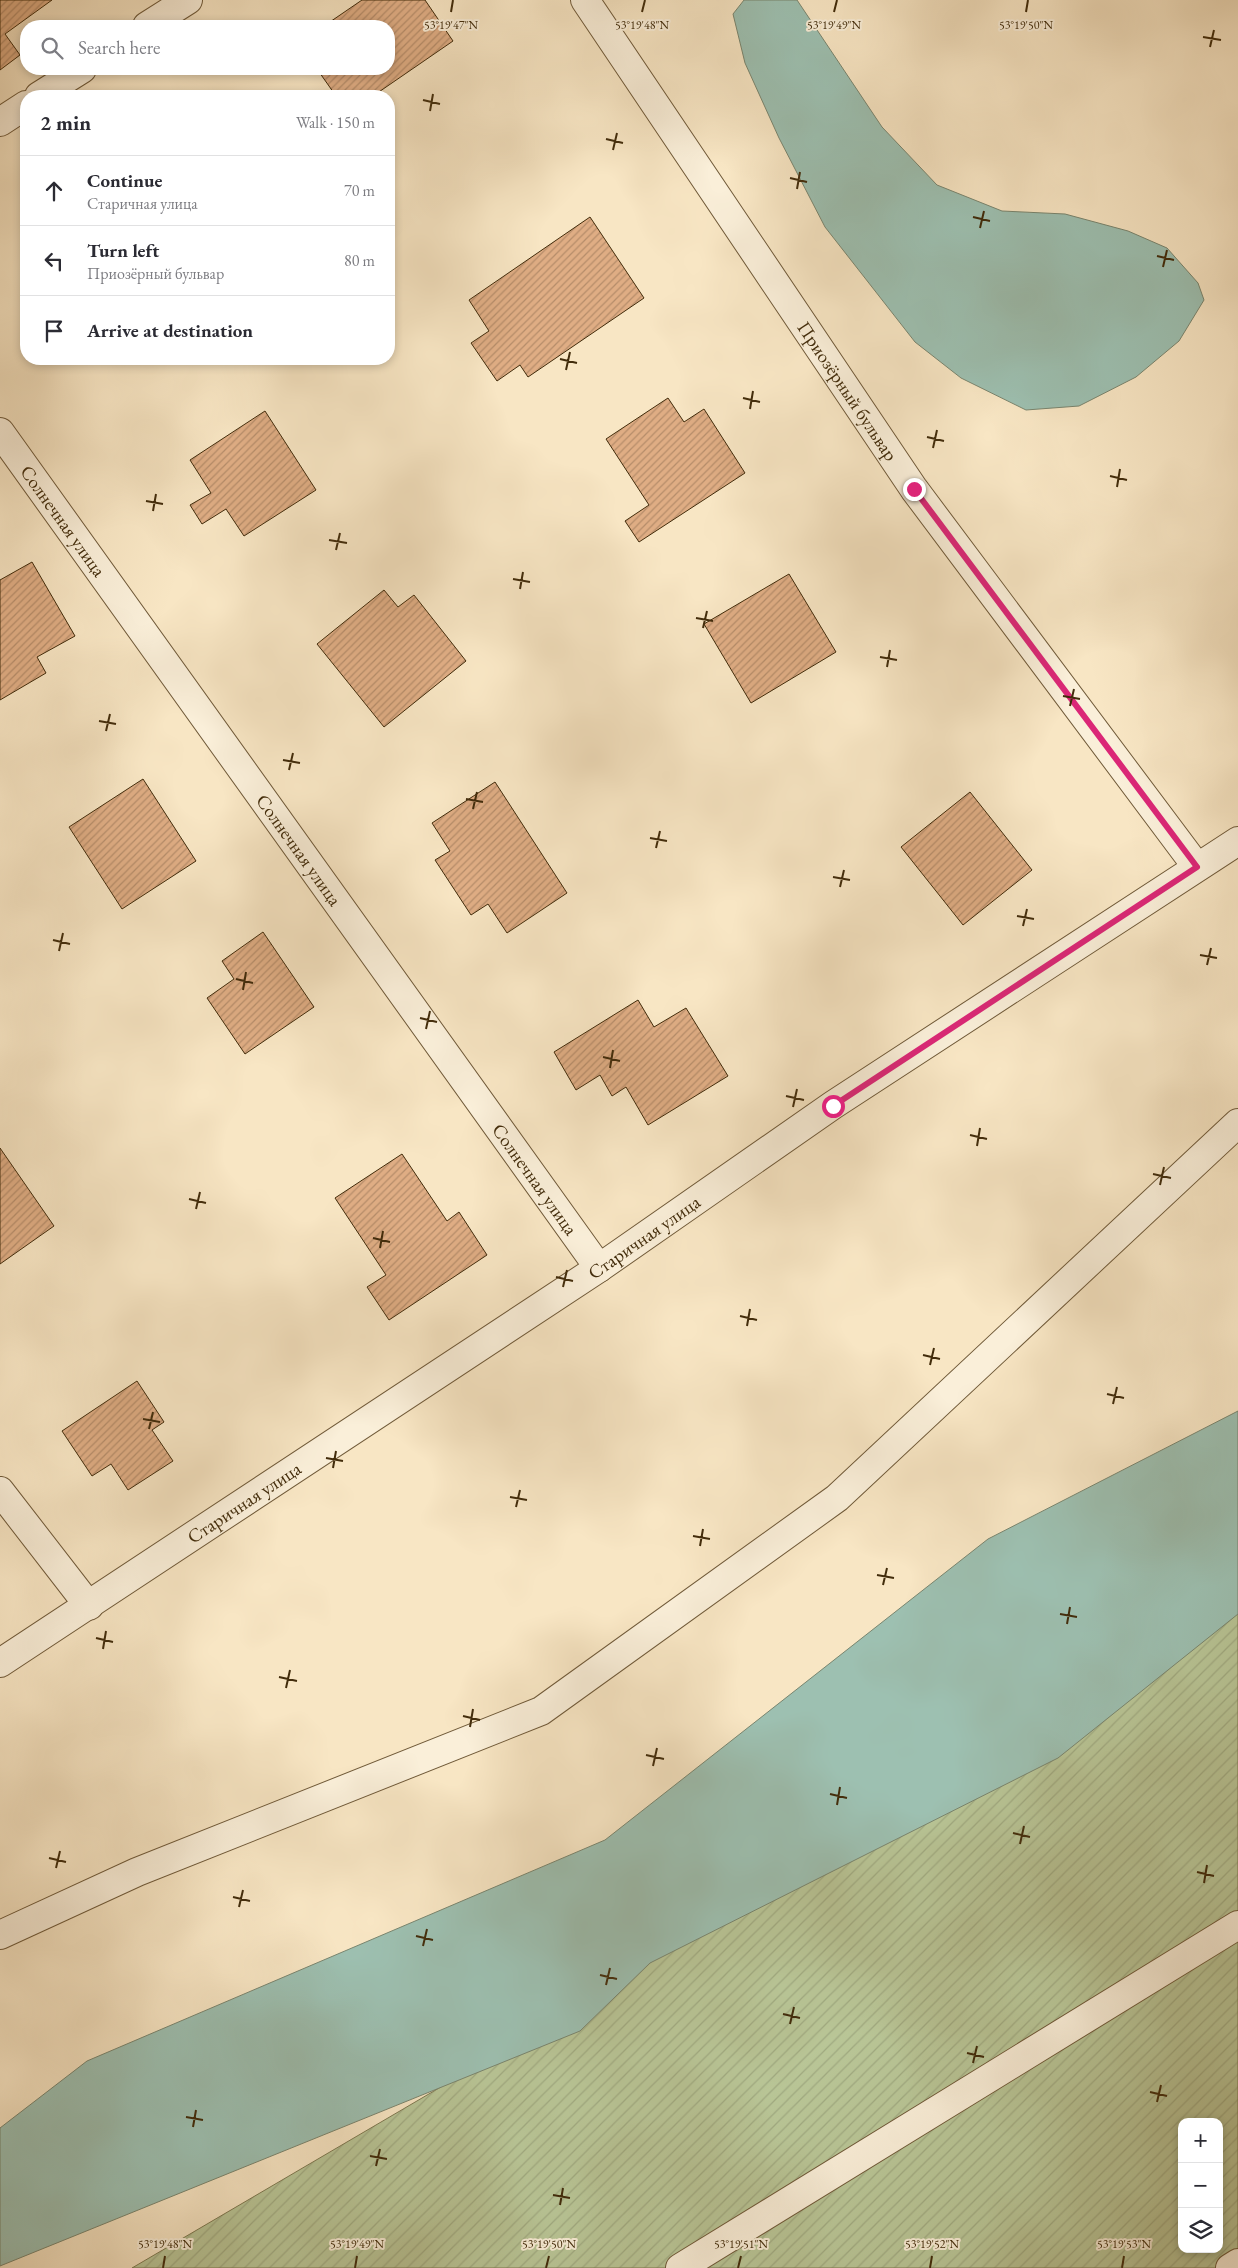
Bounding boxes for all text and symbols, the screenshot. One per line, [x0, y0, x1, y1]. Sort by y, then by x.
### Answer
text: 53°19'47"N [424, 17, 478, 33]
text: 53°19'48"N [615, 17, 669, 33]
text: 53°19'49"N [807, 17, 861, 33]
text: 53°19'50"N [999, 17, 1053, 33]
search box [20, 20, 395, 75]
icon: search [38, 34, 66, 62]
text: Search here [78, 35, 160, 60]
text: 2 min [40, 109, 91, 136]
text: Walk · 150 m [296, 112, 375, 133]
text: Continue [87, 168, 162, 193]
icon: ahead [40, 177, 68, 205]
text: 70 m [344, 180, 375, 201]
text: Старичная улица [87, 193, 198, 214]
text: Turn left [87, 238, 159, 263]
icon: left [40, 247, 68, 275]
text: 80 m [344, 250, 375, 271]
text: Приозёрный бульвар [87, 263, 224, 284]
street label: Приозёрный бульвар [792, 316, 903, 466]
icon: arrive [40, 317, 68, 345]
text: Arrive at destination [87, 318, 253, 343]
street label: Солнечная улица [15, 460, 112, 582]
route end [903, 478, 926, 501]
street label: Солнечная улица [250, 789, 348, 911]
route start [822, 1095, 845, 1118]
street label: Солнечная улица [486, 1119, 584, 1240]
street label: Старичная улица [583, 1189, 705, 1285]
street label: Старичная улица [182, 1456, 306, 1549]
map controls [1178, 2118, 1223, 2253]
button: + [1178, 2118, 1223, 2163]
button: − [1178, 2163, 1223, 2208]
button: layers [1178, 2208, 1223, 2253]
text: 53°19'48"N [138, 2236, 192, 2252]
text: 53°19'49"N [330, 2236, 384, 2252]
text: 53°19'50"N [522, 2236, 576, 2252]
text: 53°19'51"N [714, 2236, 768, 2252]
text: 53°19'52"N [905, 2236, 959, 2252]
text: 53°19'53"N [1097, 2236, 1151, 2252]

